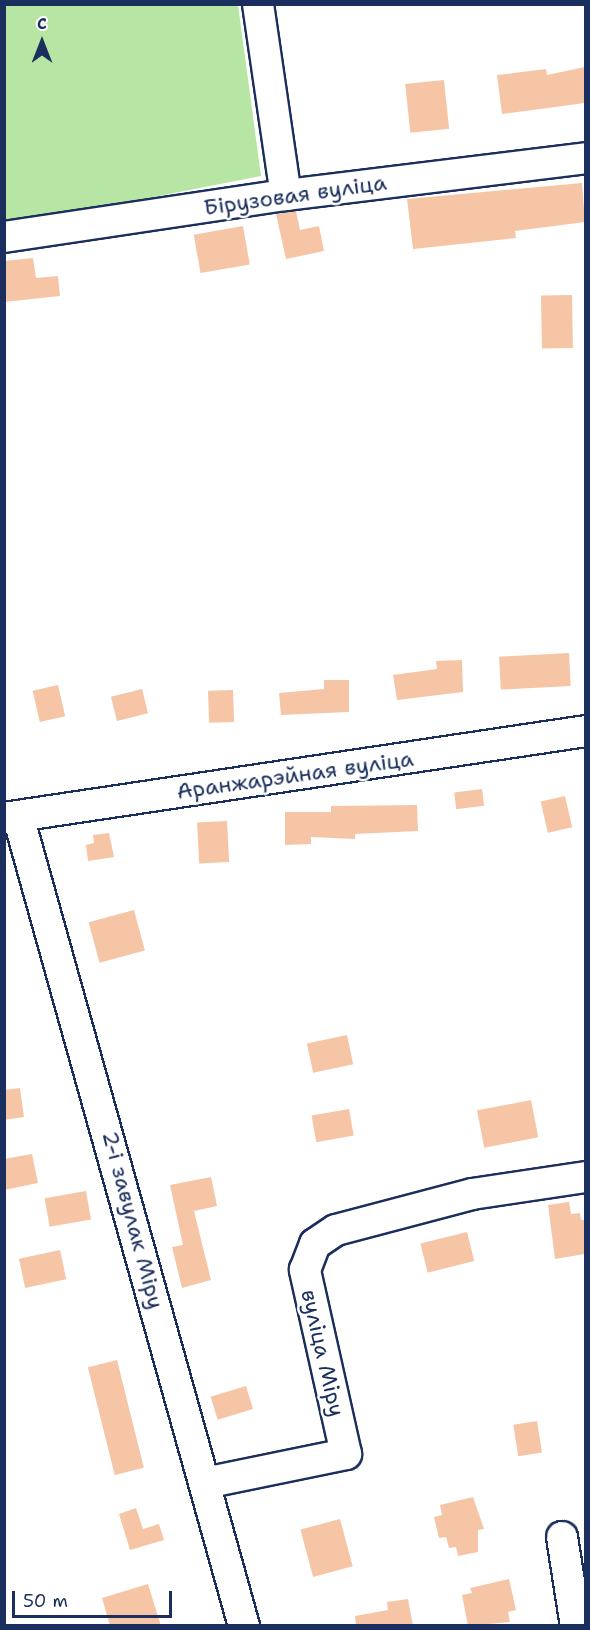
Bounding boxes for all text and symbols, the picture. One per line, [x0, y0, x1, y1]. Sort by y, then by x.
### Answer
north arrow [12, 12, 72, 72]
text: С [37, 13, 47, 34]
street label: Бірузовая вуліца [202, 169, 388, 221]
street label: Аранжарэйная вуліца [175, 745, 415, 805]
street label: 2-і завулак Міру [97, 1128, 169, 1312]
street label: вуліца Міру [296, 1287, 350, 1419]
scale bar [15, 1579, 176, 1617]
text: 50 m [23, 1589, 68, 1613]

